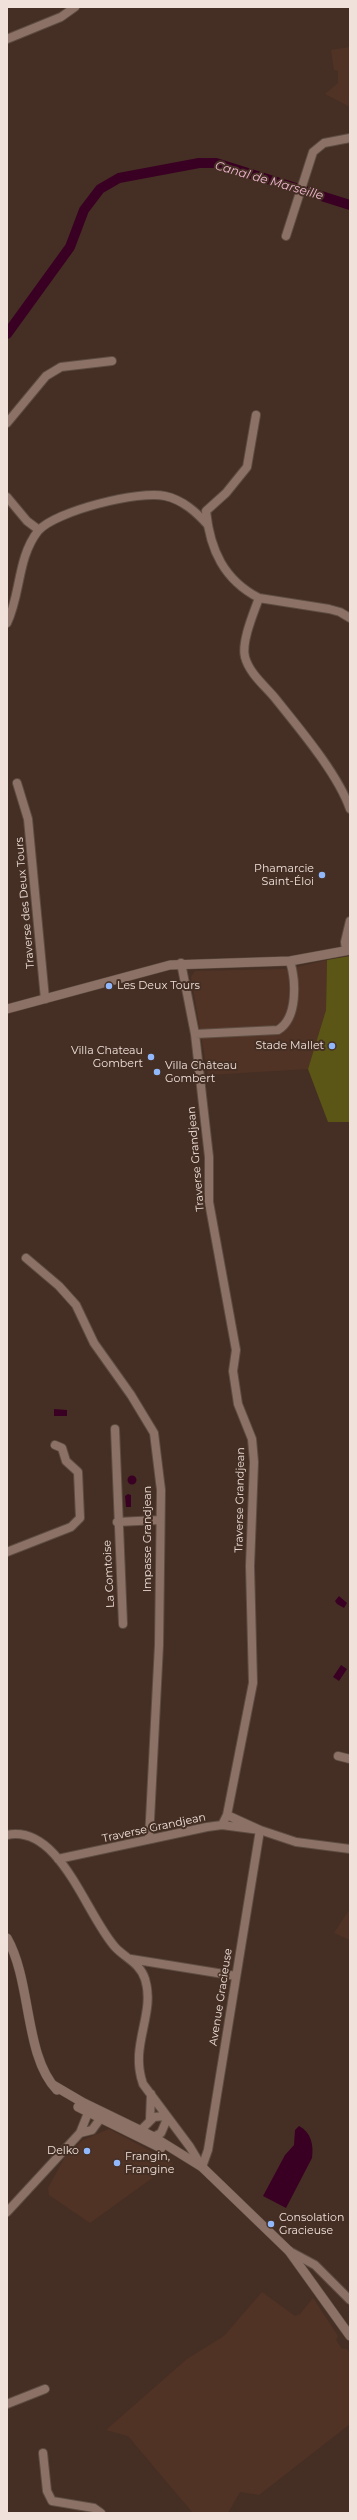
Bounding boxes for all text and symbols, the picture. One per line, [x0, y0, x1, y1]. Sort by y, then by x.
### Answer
water label: Canal de Marseille [213, 159, 325, 203]
street label: Traverse des Deux Tours [13, 837, 37, 969]
place label: Phamarcie Saint-Éloi [254, 862, 314, 888]
marker: Phamarcie Saint-Éloi [317, 870, 327, 880]
place label: Les Deux Tours [117, 979, 200, 993]
marker: Les Deux Tours [104, 981, 114, 991]
place label: Stade Mallet [255, 1039, 324, 1053]
marker: Stade Mallet [327, 1041, 337, 1051]
place label: Villa Chateau Gombert [71, 1044, 143, 1070]
marker: Villa Chateau Gombert [146, 1052, 156, 1062]
place label: Villa Château Gombert [165, 1059, 237, 1085]
marker: Villa Château Gombert [152, 1067, 162, 1077]
street label: Traverse Grandjean [185, 1106, 207, 1212]
street label: Traverse Grandjean [232, 1447, 248, 1553]
street label: Impasse Grandjean [141, 1486, 155, 1592]
street label: La Comtoise [101, 1540, 117, 1608]
street label: Traverse Grandjean [101, 1811, 207, 1845]
street label: Avenue Gracieuse [207, 1947, 235, 2047]
place label: Delko [47, 2144, 79, 2158]
marker: Delko [82, 2146, 92, 2156]
place label: Frangin, Frangine [125, 2150, 174, 2176]
marker: Frangin, Frangine [112, 2158, 122, 2168]
place label: Consolation Gracieuse [279, 2211, 344, 2237]
marker: Consolation Gracieuse [266, 2219, 276, 2229]

